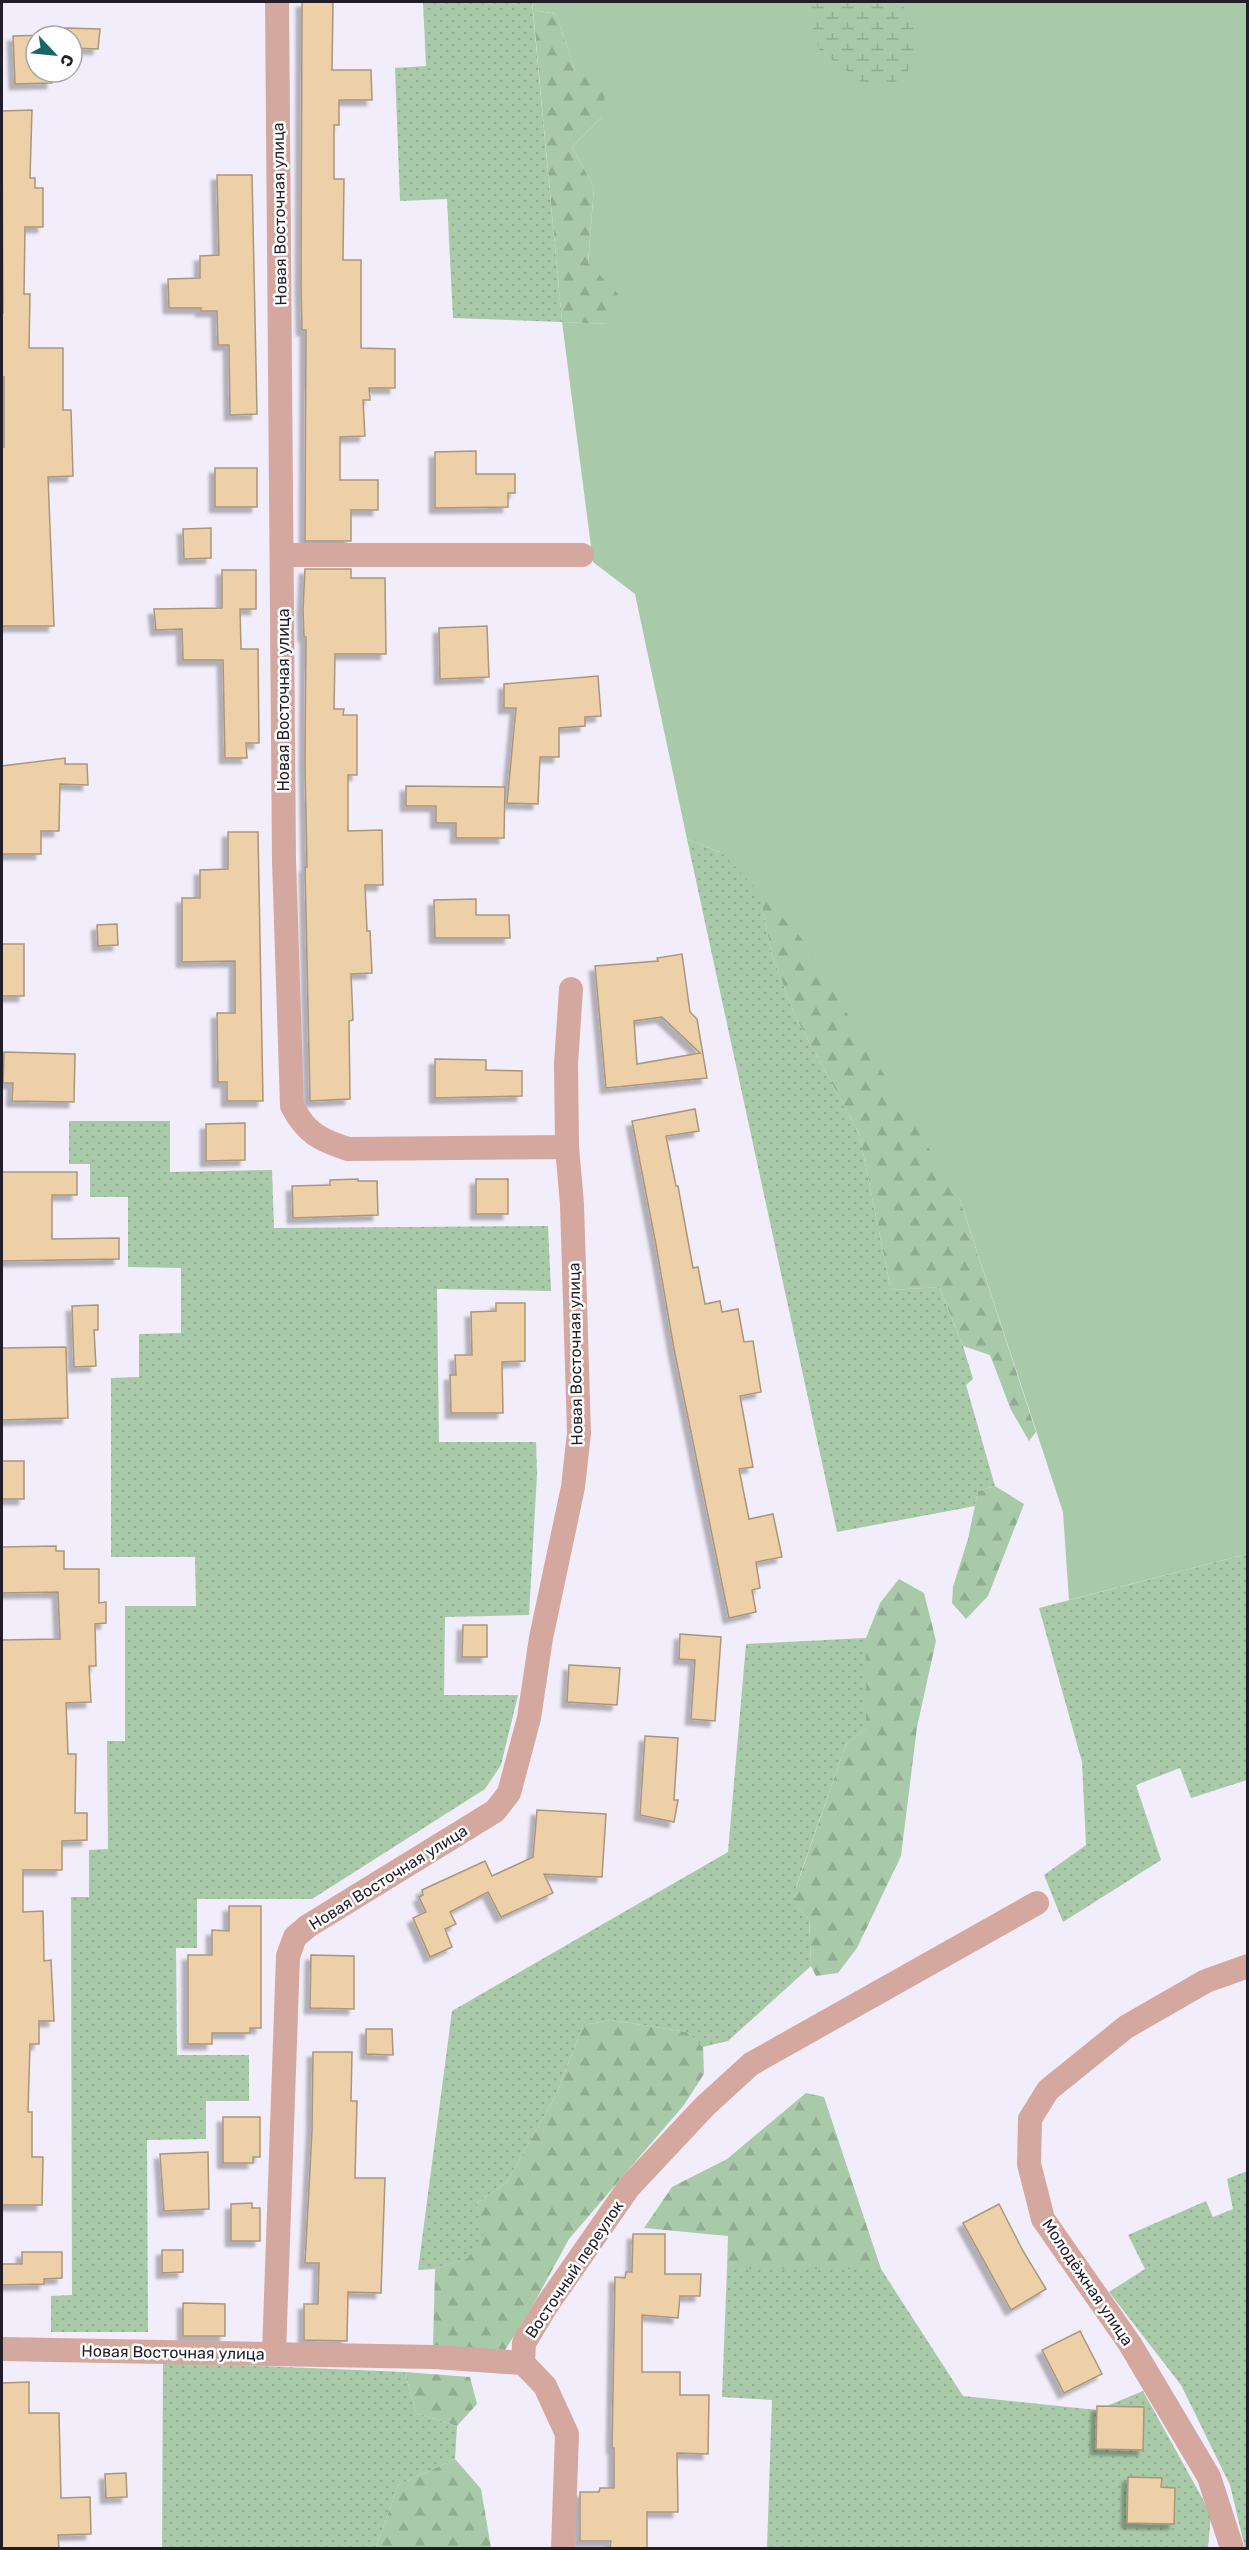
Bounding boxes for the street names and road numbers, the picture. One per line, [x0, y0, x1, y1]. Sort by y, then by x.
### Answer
street label: Новая Восточная улица [268, 122, 291, 306]
street label: Новая Восточная улица [274, 608, 293, 792]
street label: Новая Восточная улица [564, 1262, 587, 1446]
street label: Новая Восточная улица [306, 1821, 471, 1934]
street label: Восточный переулок [521, 2197, 628, 2342]
street label: Молодёжная улица [1038, 2215, 1137, 2349]
street label: Новая Восточная улица [81, 2341, 265, 2364]

